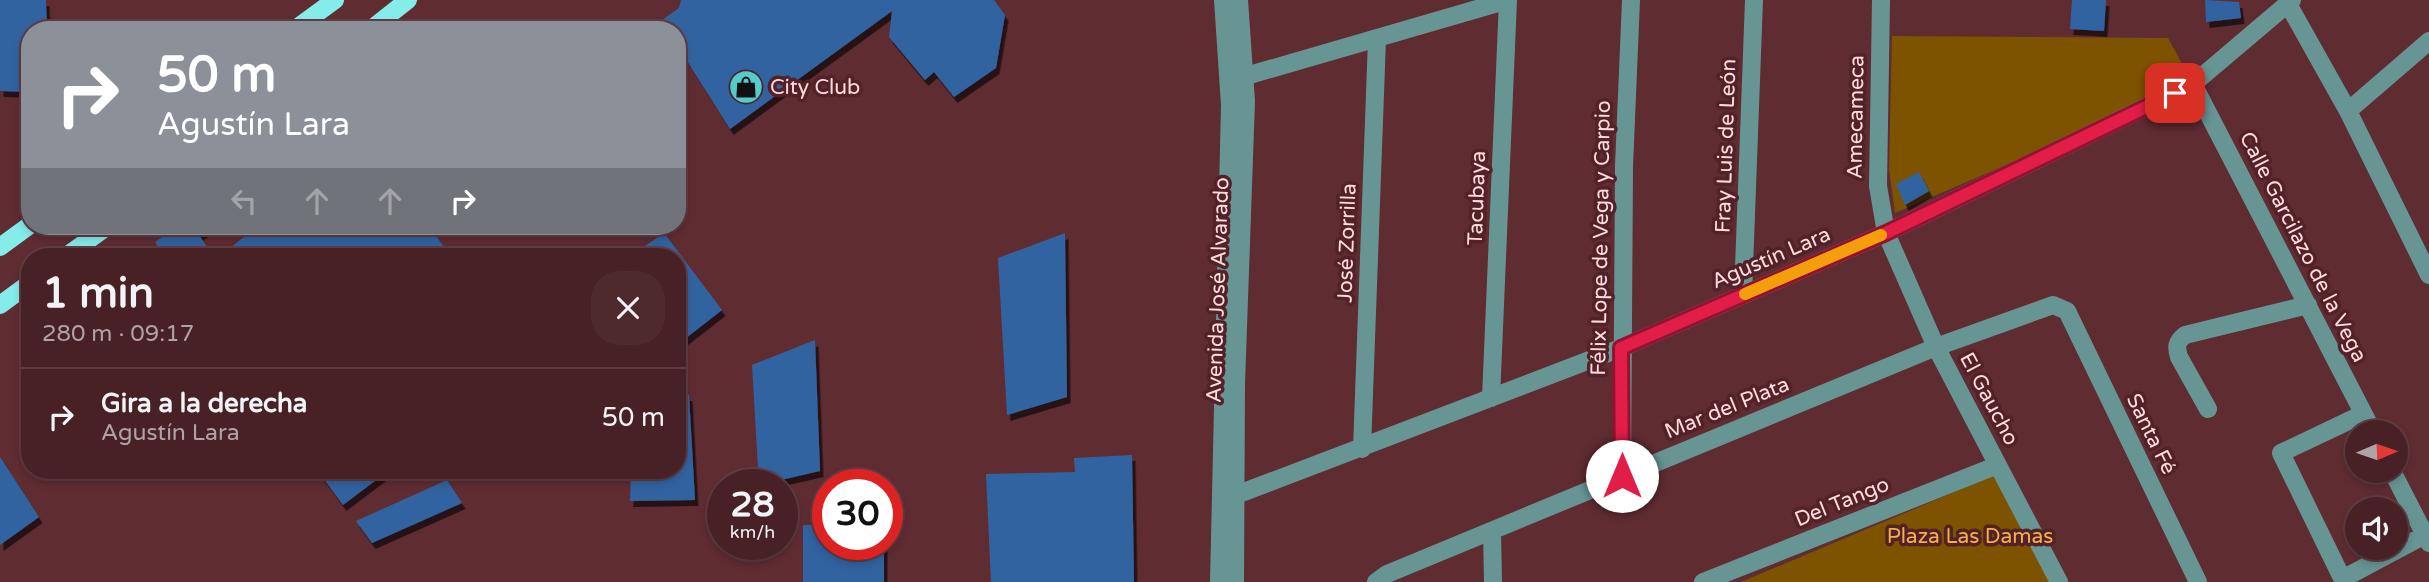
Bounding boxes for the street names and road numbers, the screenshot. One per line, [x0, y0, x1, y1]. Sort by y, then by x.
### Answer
street label: Amecameca [1842, 55, 1870, 179]
street label: Fray Luis de León [1710, 58, 1742, 234]
street label: Félix Lope de Vega y Carpio [1586, 100, 1616, 376]
street label: Calle Garcilazo de la Vega [2234, 128, 2372, 366]
street label: Tacubaya [1463, 150, 1491, 246]
street label: Avenida José Alvarado [1202, 177, 1234, 403]
street label: José Zorrilla [1332, 183, 1362, 303]
street label: Agustín Lara [1708, 222, 1834, 294]
street label: El Gaucho [1954, 348, 2024, 450]
street label: Mar del Plata [1661, 372, 1793, 444]
street label: Santa Fé [2121, 390, 2181, 478]
street label: Del Tango [1791, 472, 1893, 532]

